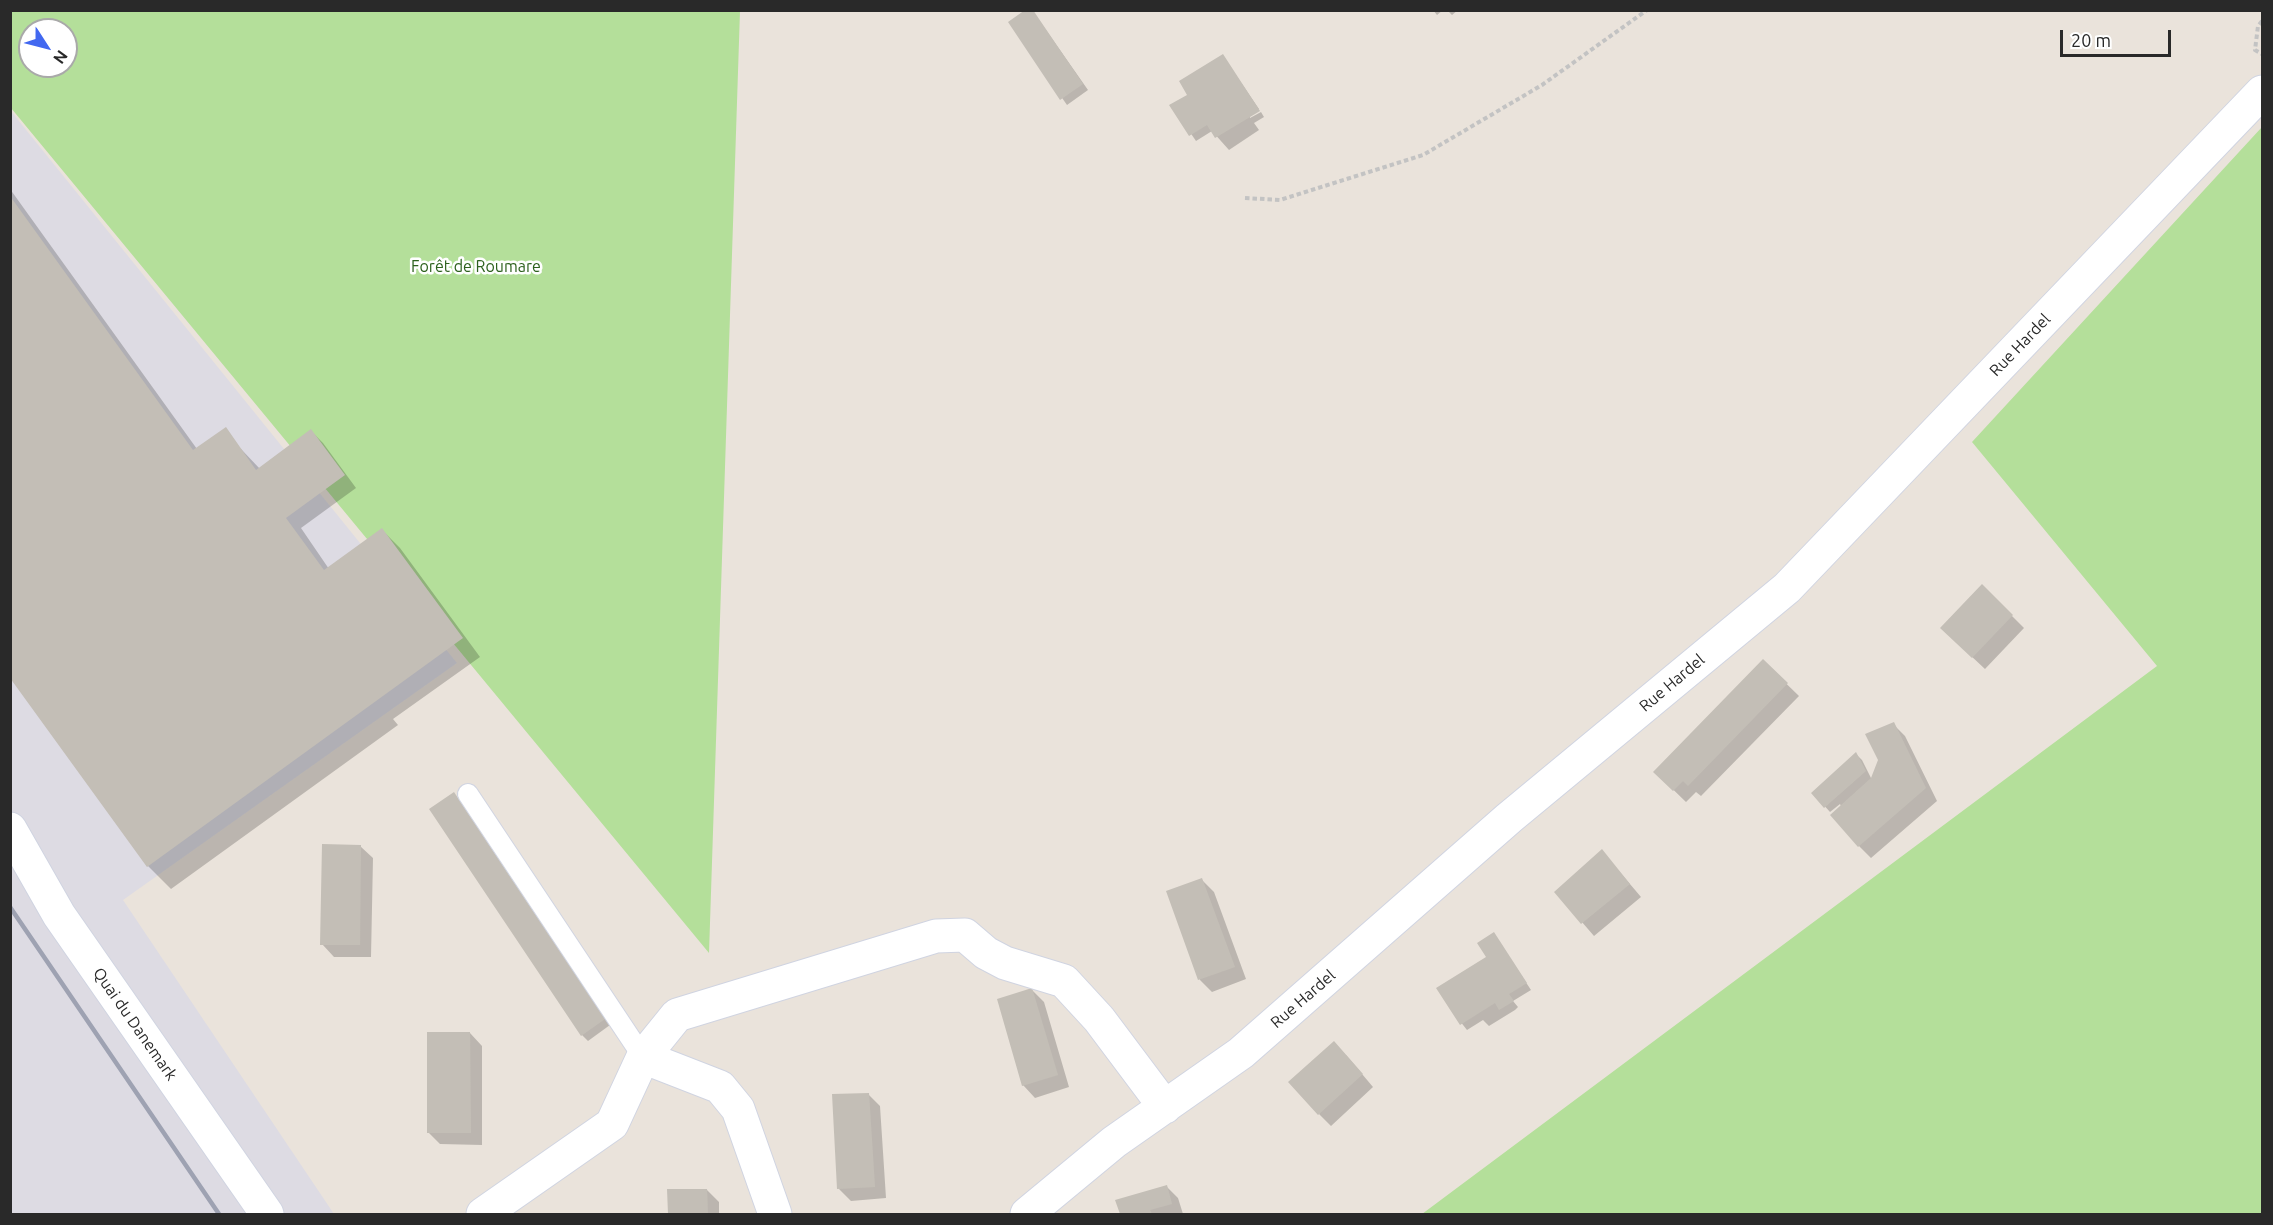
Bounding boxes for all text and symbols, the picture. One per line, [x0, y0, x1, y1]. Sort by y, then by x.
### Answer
north arrow [18, 18, 78, 78]
scale bar [2063, 18, 2174, 56]
text: 20 m [2071, 30, 2111, 50]
text: N [50, 47, 72, 68]
park label: Forêt de Roumare [411, 257, 541, 277]
street label: Rue Hardel [1986, 310, 2054, 380]
street label: Rue Hardel [1635, 650, 1709, 716]
street label: Quai du Danemark [89, 964, 181, 1084]
street label: Rue Hardel [1267, 966, 1339, 1032]

